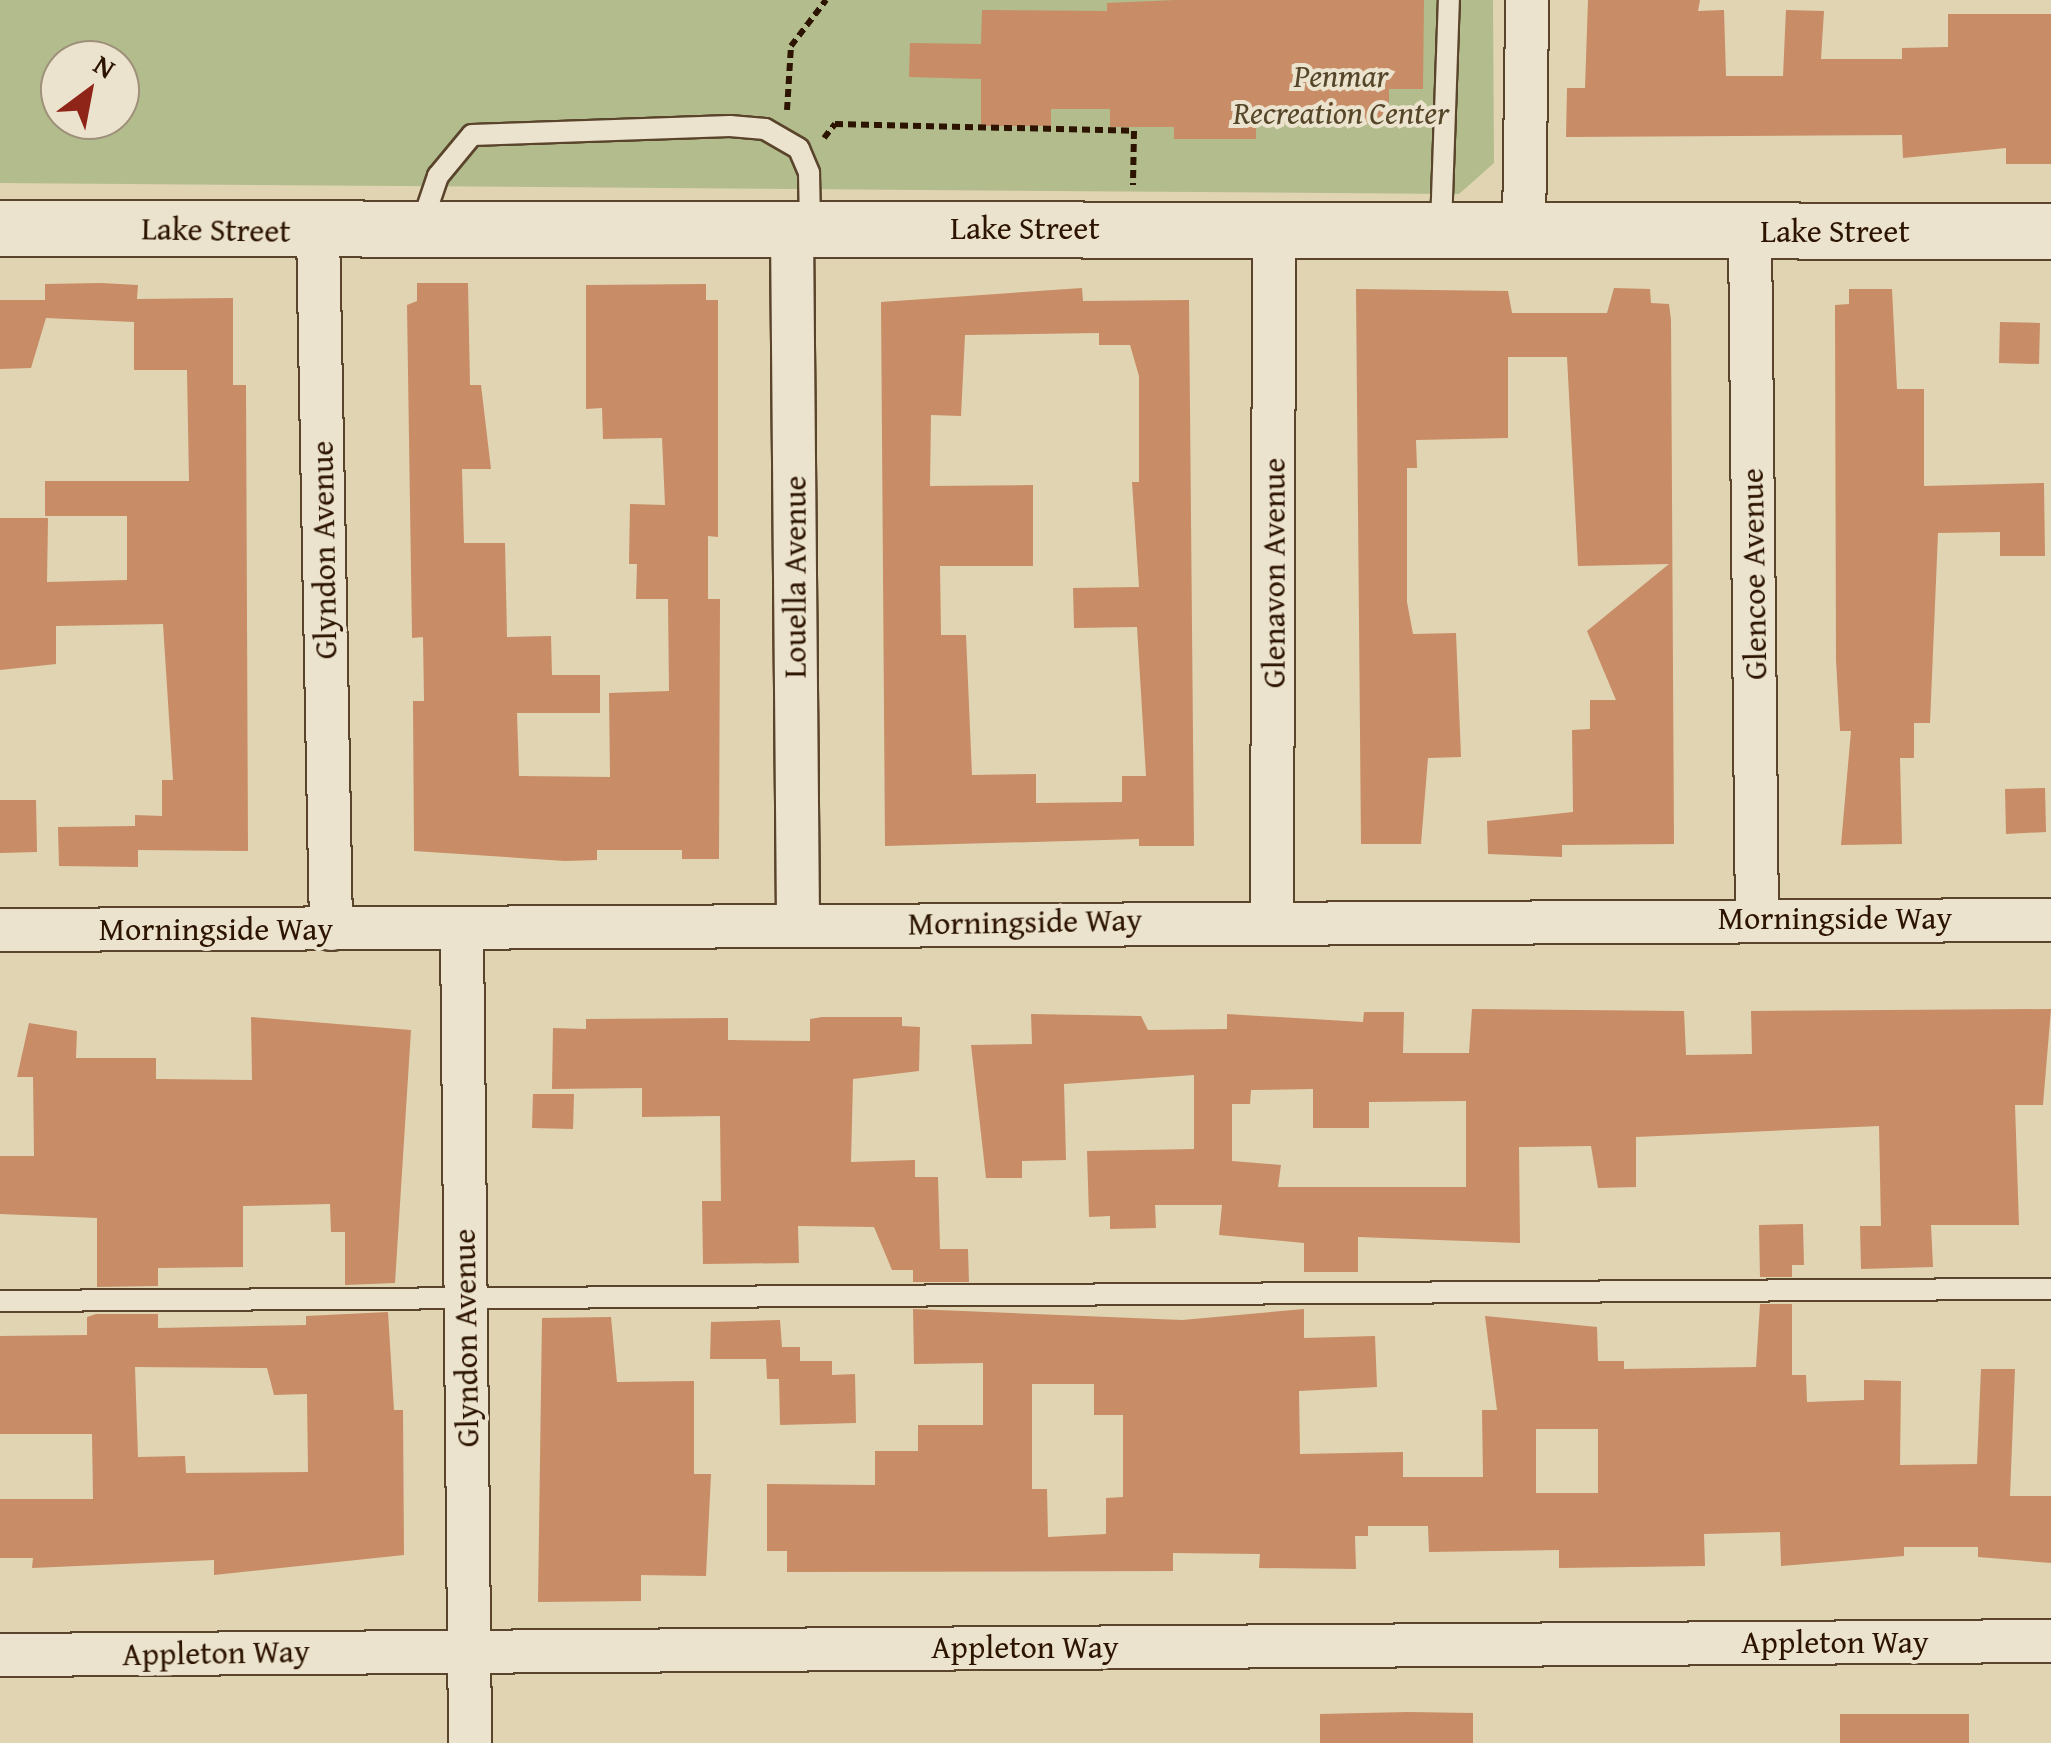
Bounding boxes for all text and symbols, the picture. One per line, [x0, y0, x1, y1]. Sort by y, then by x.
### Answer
north arrow [40, 40, 140, 140]
text: N [86, 43, 124, 88]
park label: Penmar Recreation Center [1233, 58, 1449, 133]
street label: Lake Street [141, 209, 291, 251]
street label: Lake Street [950, 209, 1100, 247]
street label: Lake Street [1760, 212, 1910, 250]
street label: Glyndon Avenue [303, 440, 345, 660]
street label: Glenavon Avenue [1255, 458, 1293, 688]
street label: Glencoe Avenue [1733, 468, 1775, 680]
street label: Louella Avenue [776, 476, 814, 678]
street label: Morningside Way [1718, 899, 1952, 937]
street label: Morningside Way [907, 901, 1143, 943]
street label: Morningside Way [99, 910, 333, 948]
street label: Glyndon Avenue [445, 1228, 487, 1448]
street label: Appleton Way [1741, 1623, 1929, 1661]
street label: Appleton Way [931, 1628, 1119, 1666]
street label: Appleton Way [122, 1632, 310, 1674]

